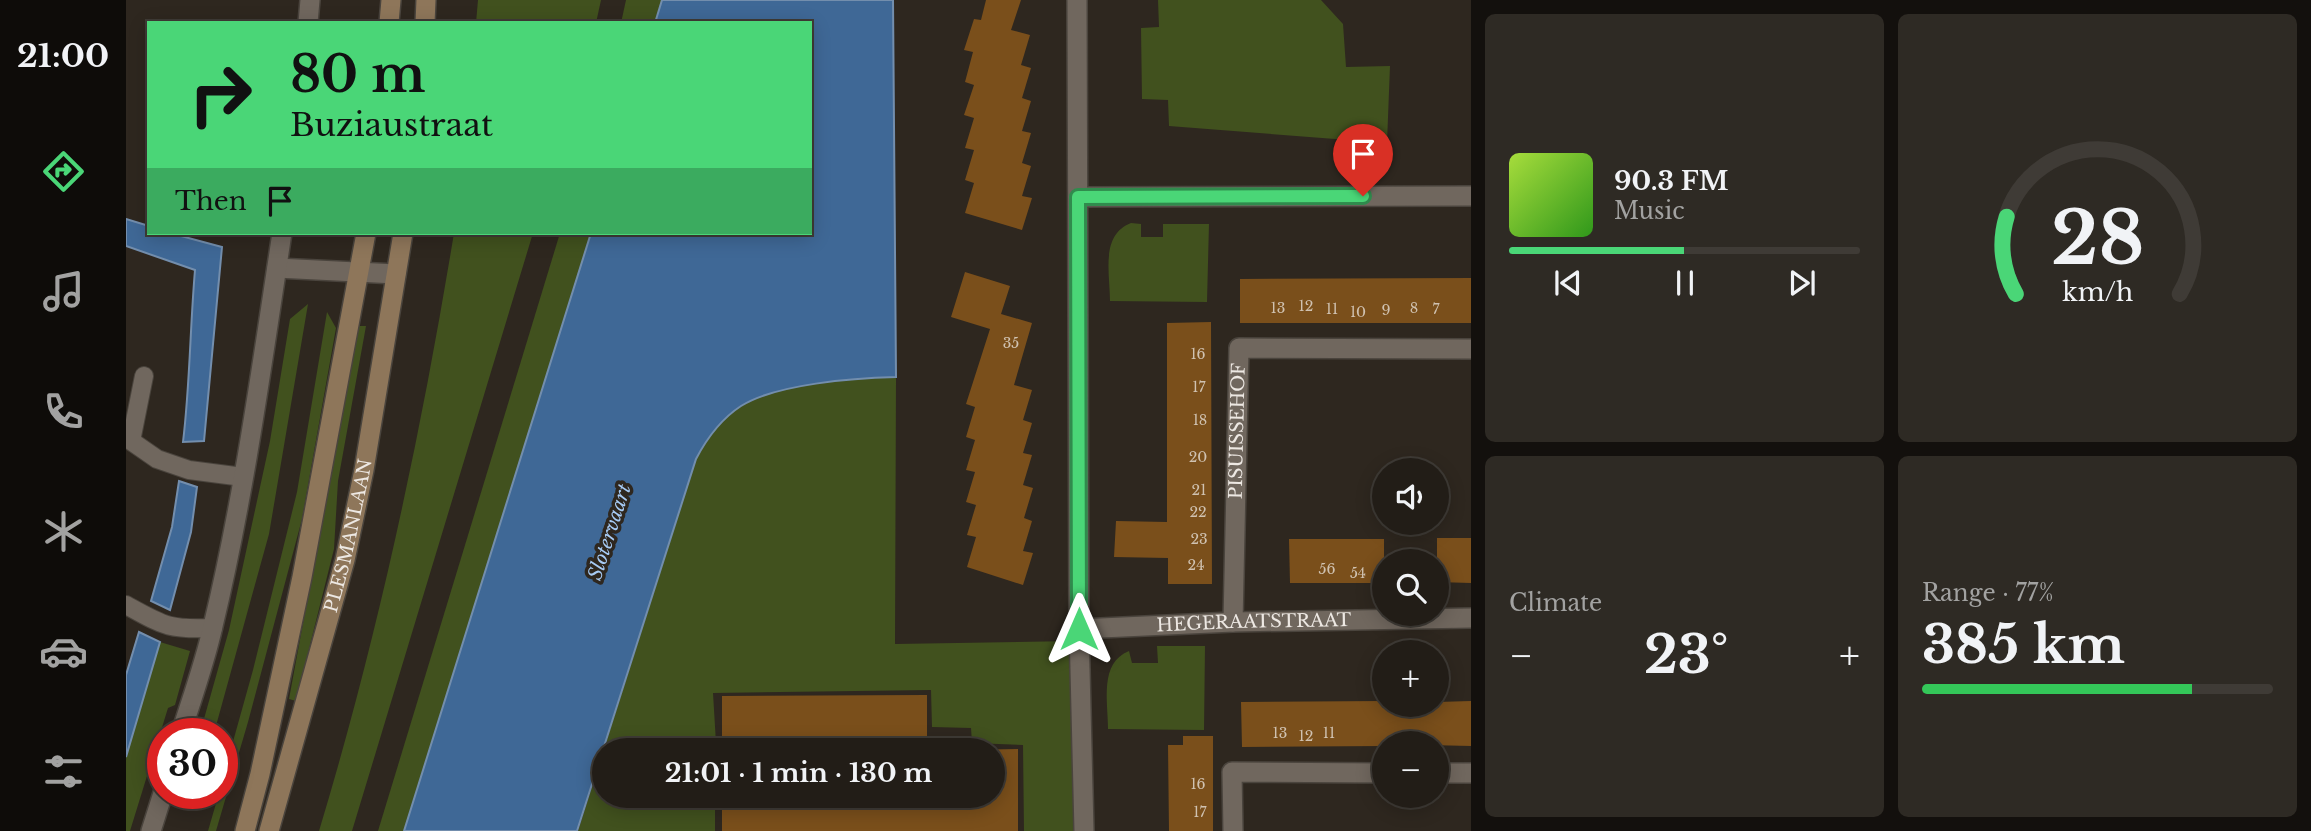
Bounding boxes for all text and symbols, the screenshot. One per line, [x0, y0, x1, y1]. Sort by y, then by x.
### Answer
text: 21:00 [17, 36, 109, 76]
text: 80 m [290, 44, 425, 105]
icon: right [175, 49, 266, 140]
text: Buziaustraat [290, 105, 493, 145]
pin [1333, 124, 1393, 196]
icon: arrive [1344, 135, 1382, 173]
icon: directions [39, 147, 88, 196]
text: 90.3 FM [1614, 165, 1729, 197]
icon: arrive [261, 182, 299, 220]
text: Then [175, 185, 247, 217]
text: 28 [2051, 193, 2144, 284]
text: Music [1614, 197, 1685, 225]
icon: previous [1549, 264, 1587, 302]
icon: pause [1666, 264, 1704, 302]
icon: next [1783, 264, 1821, 302]
icon: music [39, 267, 88, 316]
text: km/h [2062, 277, 2133, 308]
house number: 12 [1299, 297, 1313, 315]
house number: 13 [1271, 299, 1285, 317]
house number: 8 [1410, 299, 1418, 317]
house number: 11 [1326, 300, 1338, 318]
house number: 7 [1432, 300, 1440, 318]
house number: 9 [1381, 301, 1391, 319]
house number: 10 [1350, 303, 1366, 321]
house number: 35 [1003, 334, 1019, 352]
house number: 16 [1190, 345, 1206, 363]
street label: PISUISSEHOF [1225, 363, 1250, 499]
house number: 17 [1192, 378, 1207, 396]
icon: phone [39, 387, 88, 436]
house number: 18 [1193, 411, 1207, 429]
house number: 20 [1189, 448, 1207, 466]
street label: PLESMANLAAN [320, 457, 377, 615]
map controls [1372, 458, 1449, 808]
button: sound [1372, 458, 1449, 535]
water label: Slotervaart [583, 481, 636, 583]
house number: 21 [1192, 481, 1206, 499]
house number: 22 [1189, 503, 1207, 521]
icon: climate [39, 507, 88, 556]
house number: 23 [1190, 530, 1208, 548]
button: search [1372, 549, 1449, 626]
house number: 24 [1188, 556, 1204, 574]
house number: 56 [1319, 560, 1335, 578]
house number: 54 [1350, 564, 1366, 582]
text: Range · 77% [1922, 579, 2054, 607]
text: Climate [1509, 589, 1602, 617]
position arrow [1042, 592, 1116, 666]
street label: HEGERAATSTRAAT [1156, 609, 1352, 636]
text: 385 km [1922, 613, 2125, 677]
text: 23° [1644, 623, 1728, 687]
icon: car [39, 627, 88, 676]
text: − [1509, 632, 1533, 679]
text: + [1839, 632, 1860, 679]
button: + [1372, 640, 1449, 717]
speed limit sign: 30 [147, 718, 238, 809]
house number: 13 [1273, 724, 1287, 742]
house number: 11 [1323, 724, 1335, 742]
house number: 12 [1299, 727, 1313, 745]
button: − [1372, 731, 1449, 808]
icon: filters [39, 747, 88, 796]
text: 21:01 · 1 min · 130 m [665, 757, 932, 789]
house number: 16 [1190, 775, 1206, 793]
house number: 17 [1193, 803, 1208, 821]

